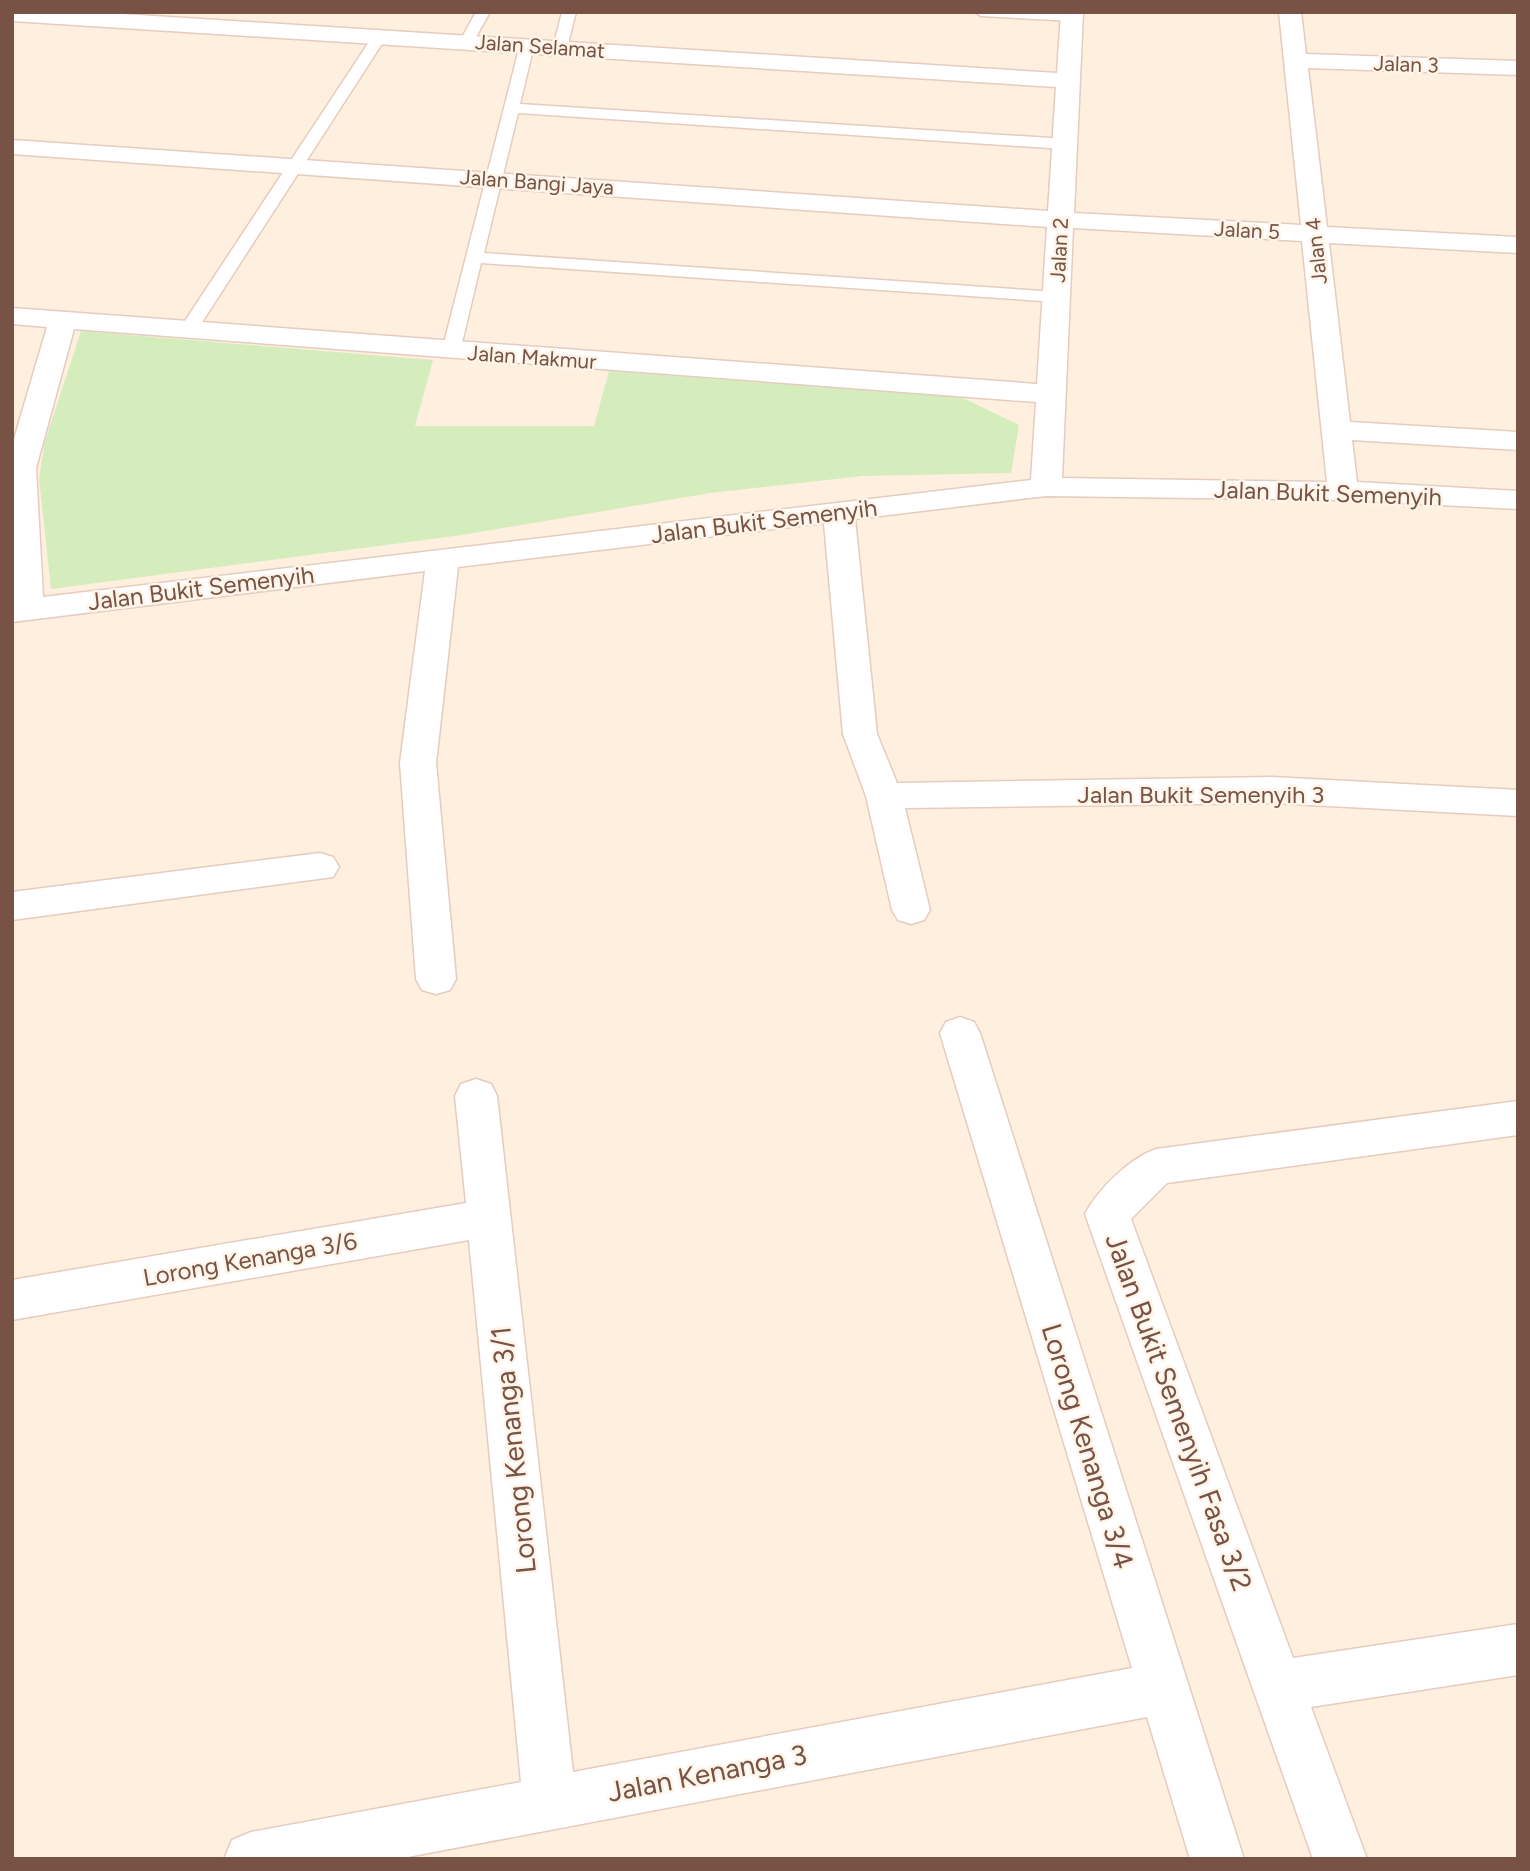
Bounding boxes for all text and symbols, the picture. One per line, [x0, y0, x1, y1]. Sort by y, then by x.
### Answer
street label: Jalan Selamat [474, 29, 606, 63]
street label: Jalan 3 [1373, 50, 1439, 78]
street label: Jalan Bangi Jaya [459, 164, 615, 200]
street label: Jalan 5 [1213, 216, 1281, 244]
street label: Jalan 4 [1300, 216, 1332, 286]
street label: Jalan 2 [1045, 217, 1073, 283]
street label: Jalan Makmur [467, 340, 597, 374]
street label: Jalan Bukit Semenyih [1214, 475, 1442, 511]
street label: Jalan Bukit Semenyih [649, 493, 879, 549]
street label: Jalan Bukit Semenyih [86, 560, 316, 616]
street label: Jalan Bukit Semenyih 3 [1078, 780, 1324, 809]
street label: Lorong Kenanga 3/6 [141, 1226, 359, 1292]
street label: Jalan Bukit Semenyih Fasa 3/2 [1098, 1229, 1260, 1595]
street label: Lorong Kenanga 3/4 [1035, 1319, 1141, 1573]
street label: Lorong Kenanga 3/1 [483, 1325, 543, 1575]
street label: Jalan Kenanga 3 [605, 1737, 809, 1809]

